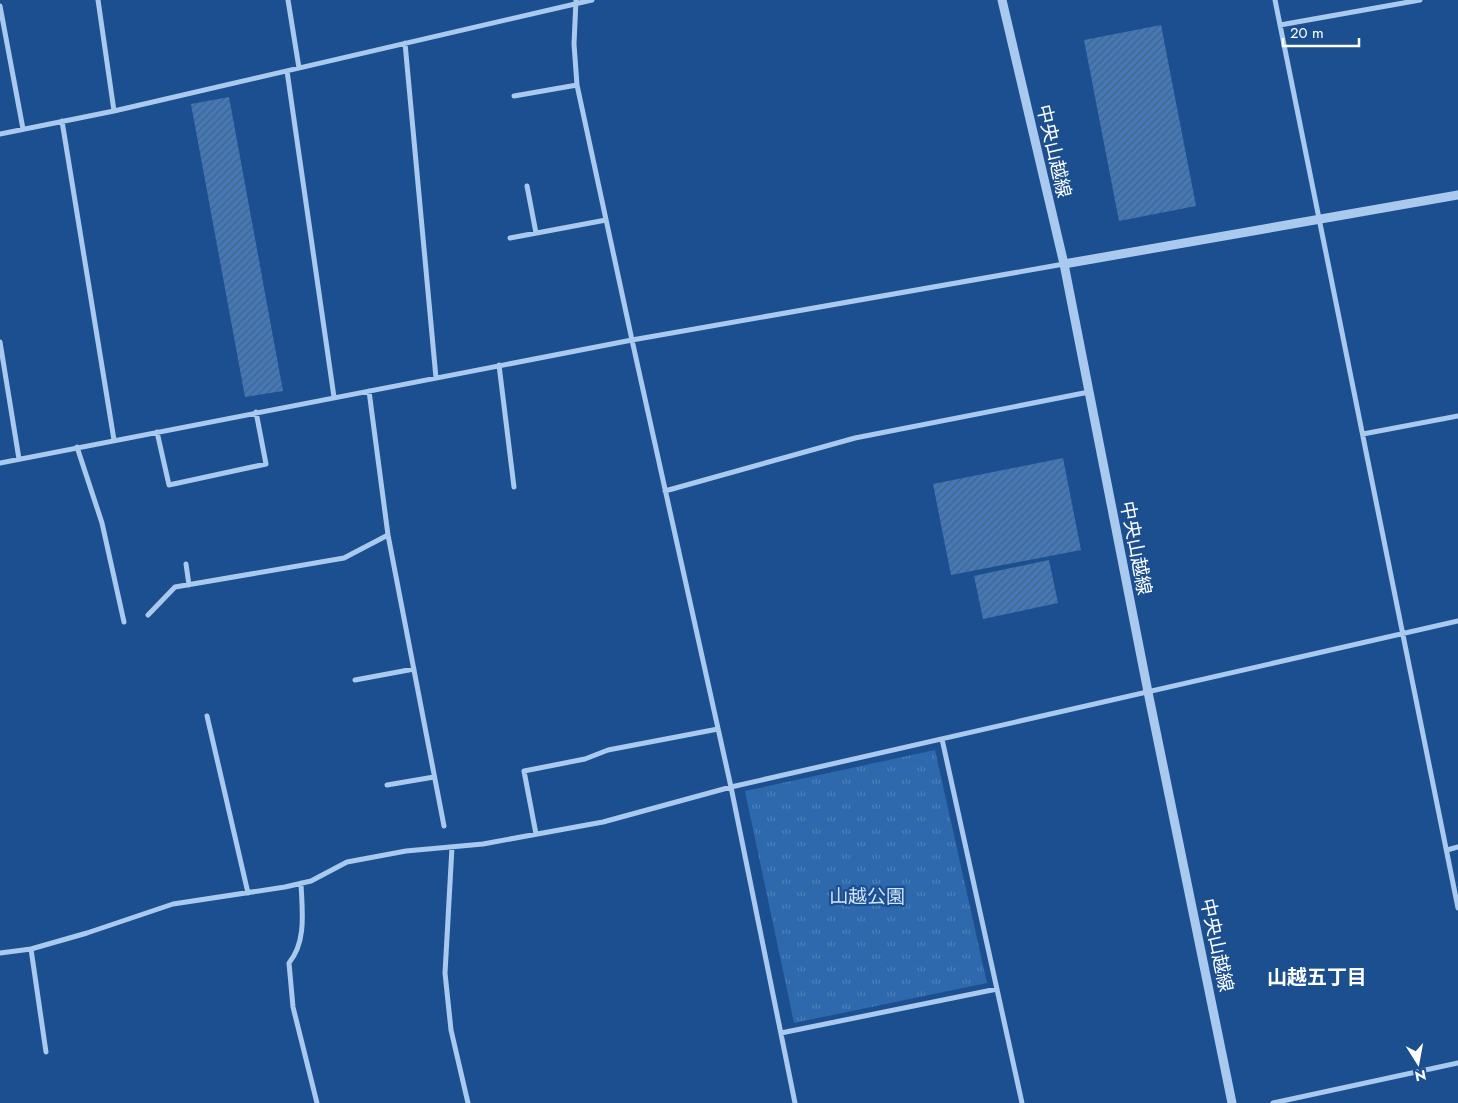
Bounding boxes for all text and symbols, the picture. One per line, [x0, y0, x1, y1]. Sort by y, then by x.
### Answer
scale bar [1283, 15, 1359, 47]
text: 20 m [1290, 22, 1324, 44]
street label: 中央山越線 [1030, 102, 1078, 200]
street label: 中央山越線 [1114, 499, 1158, 597]
park label: 山越公園 [829, 883, 905, 910]
street label: 中央山越線 [1194, 896, 1240, 994]
district label: 山越五丁目 [1267, 963, 1367, 992]
north arrow [1393, 1038, 1443, 1088]
text: N [1413, 1065, 1428, 1087]

